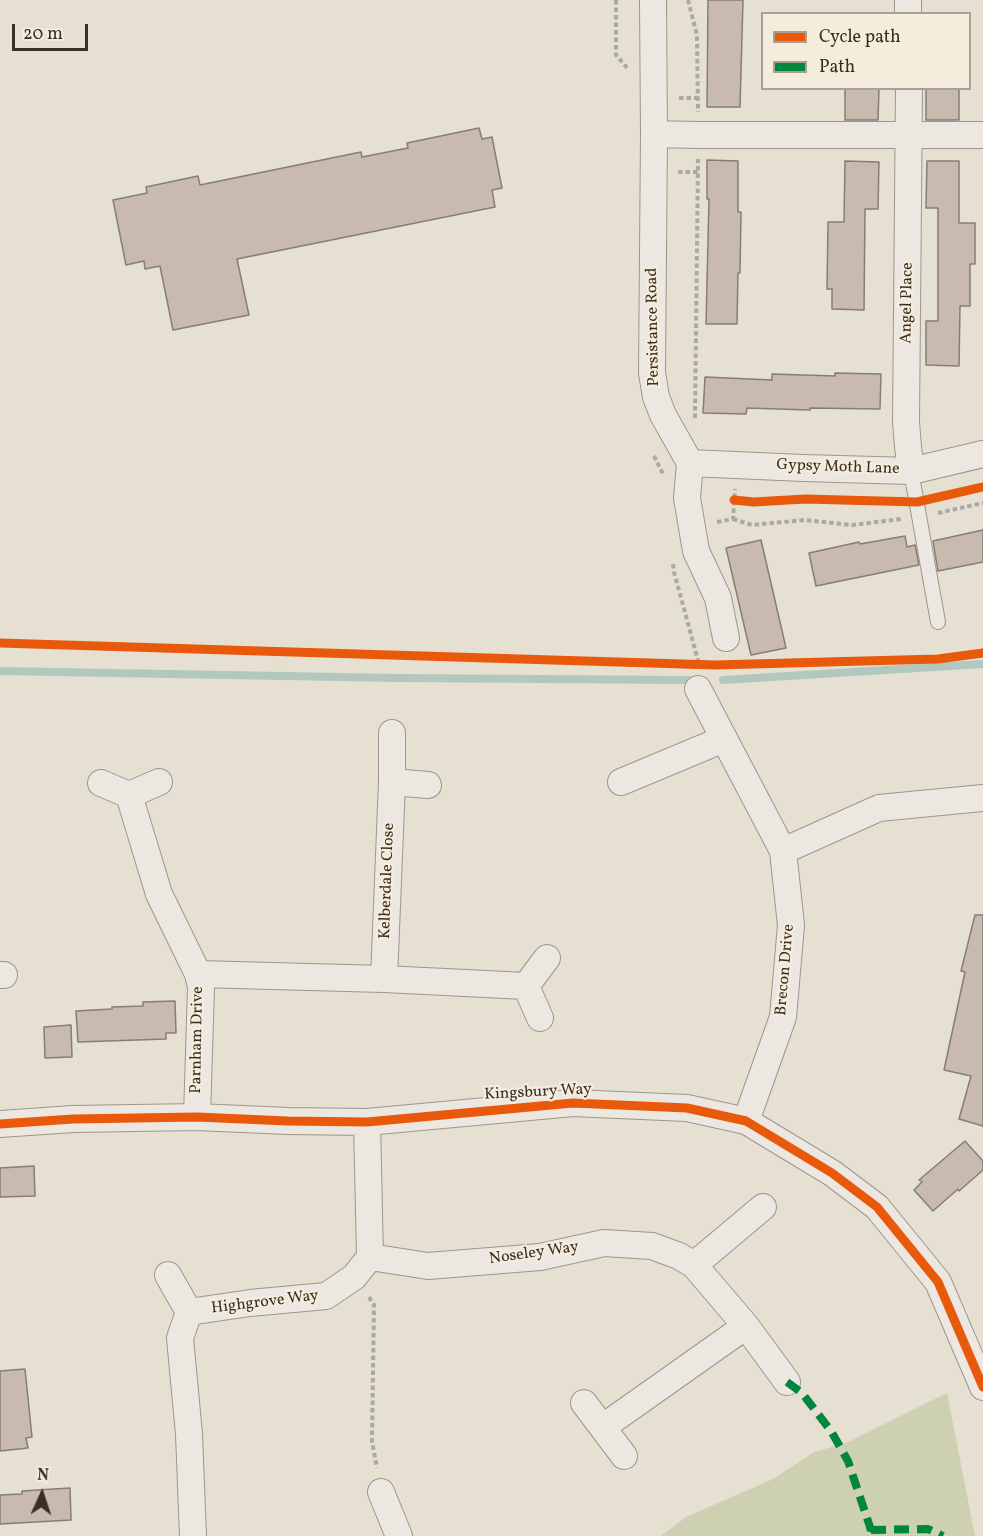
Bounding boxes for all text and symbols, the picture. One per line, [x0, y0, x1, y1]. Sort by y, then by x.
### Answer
scale bar [15, 12, 92, 50]
legend [761, 12, 971, 90]
text: 20 m [23, 22, 63, 47]
text: Cycle path [819, 25, 901, 50]
text: Path [819, 55, 855, 80]
street label: Angel Place [898, 262, 918, 344]
street label: Persistance Road [643, 267, 665, 387]
street label: Gypsy Moth Lane [776, 456, 900, 480]
street label: Kelberdale Close [376, 823, 400, 939]
street label: Brecon Drive [772, 923, 800, 1017]
street label: Parnham Drive [187, 986, 209, 1094]
street label: Kingsbury Way [484, 1081, 592, 1105]
street label: Noseley Way [488, 1238, 580, 1270]
street label: Highgrove Way [210, 1287, 320, 1319]
north arrow [12, 1464, 72, 1524]
text: N [37, 1465, 49, 1487]

